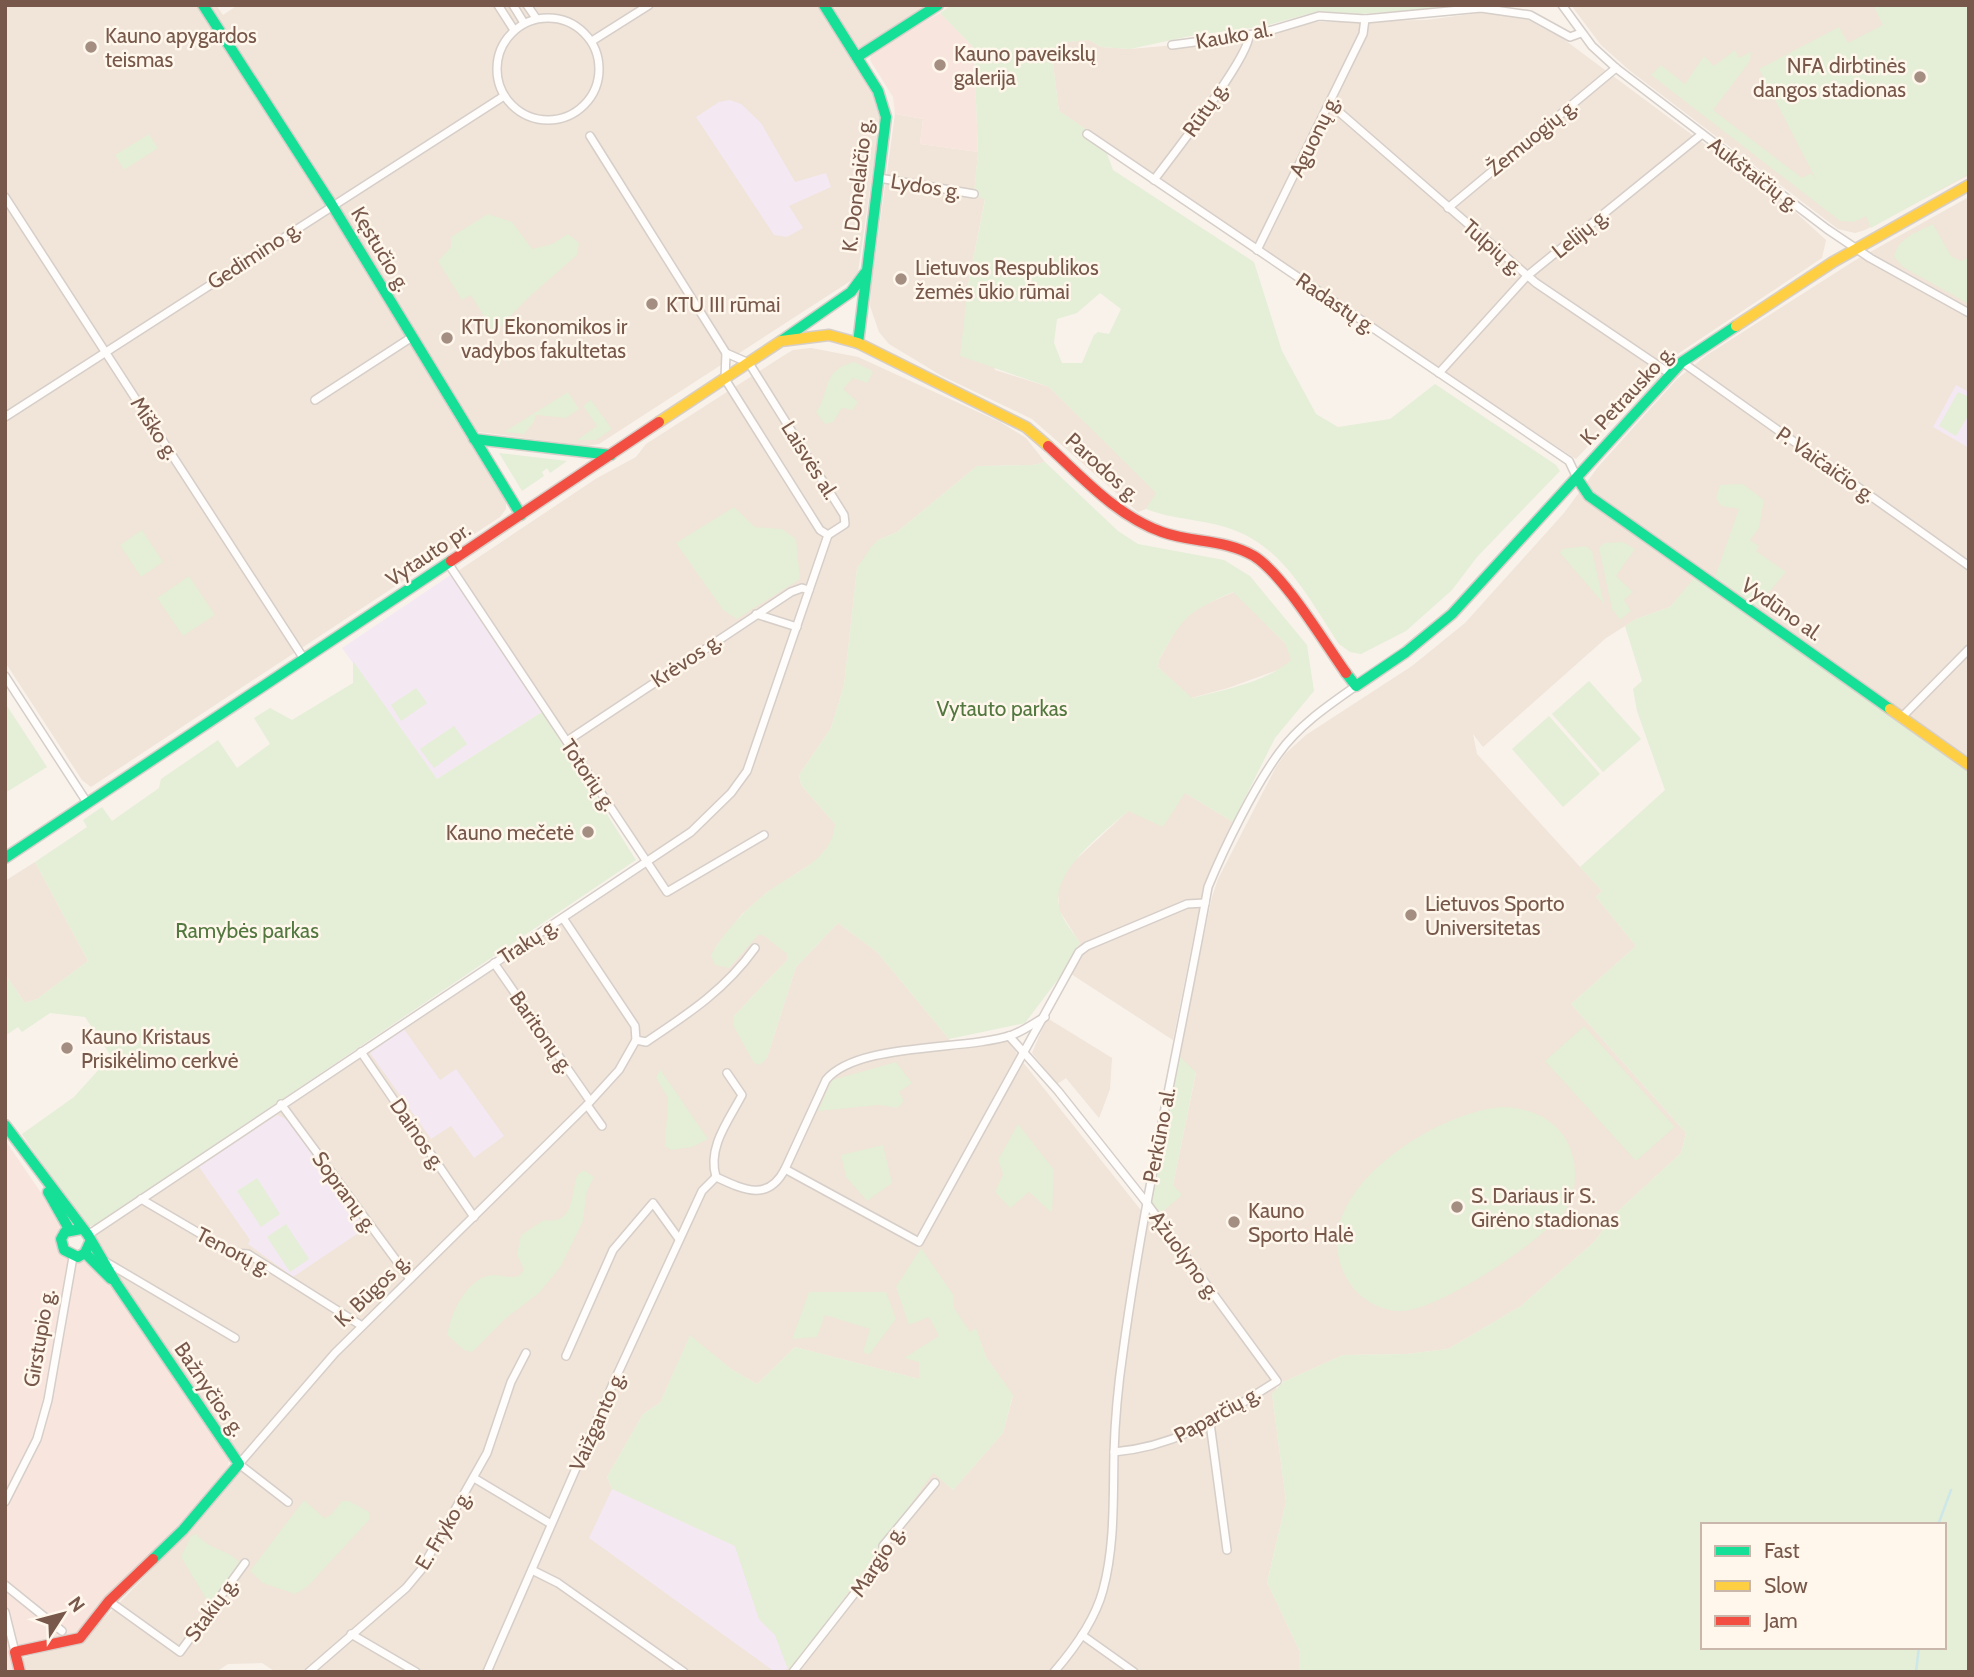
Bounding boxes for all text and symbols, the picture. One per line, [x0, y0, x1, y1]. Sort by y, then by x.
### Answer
street label: Kauko al. [1194, 16, 1274, 54]
place label: Kauno apygardos teismas [105, 23, 257, 72]
marker: Kauno apygardos teismas [83, 39, 99, 55]
place label: Kauno paveikslų galerija [954, 41, 1096, 91]
place label: NFA dirbtinės dangos stadionas [1753, 53, 1906, 102]
marker: Kauno paveikslų galerija [932, 57, 948, 73]
marker: NFA dirbtinės dangos stadionas [1912, 69, 1928, 85]
street label: Rūtų g. [1177, 77, 1233, 141]
street label: Aguonų g. [1283, 91, 1345, 181]
street label: Žemuogių g. [1481, 92, 1582, 181]
street label: K. Donelaičio g. [836, 117, 878, 253]
street label: Aukštaičių g. [1703, 132, 1805, 216]
street label: Lydos g. [889, 168, 963, 204]
street label: Kęstučio g. [346, 202, 416, 296]
street label: Lelijų g. [1547, 203, 1614, 264]
street label: Tulpių g. [1458, 214, 1528, 280]
street label: Gedimino g. [203, 215, 305, 295]
place label: Lietuvos Respublikos žemės ūkio rūmai [915, 255, 1099, 304]
street label: Radastų g. [1291, 267, 1381, 339]
marker: Lietuvos Respublikos žemės ūkio rūmai [893, 271, 909, 287]
place label: KTU III rūmai [666, 292, 780, 317]
marker: KTU III rūmai [644, 296, 660, 312]
place label: KTU Ekonomikos ir vadybos fakultetas [461, 314, 628, 363]
marker: KTU Ekonomikos ir vadybos fakultetas [439, 330, 455, 346]
street label: K. Petrausko g. [1575, 340, 1679, 450]
street label: Miško g. [125, 392, 185, 464]
street label: Laisvės al. [776, 416, 844, 504]
street label: P. Vaičaičio g. [1772, 421, 1880, 507]
street label: Parodos g. [1061, 427, 1145, 507]
street label: Vytauto pr. [381, 517, 475, 591]
street label: Vydūno al. [1737, 572, 1827, 646]
street label: Krėvos g. [646, 627, 726, 693]
park label: Vytauto parkas [936, 696, 1068, 721]
street label: Totorių g. [556, 734, 622, 816]
place label: Kauno mečetė [446, 820, 574, 845]
marker: Kauno mečetė [580, 824, 596, 840]
place label: Lietuvos Sporto Universitetas [1425, 891, 1564, 940]
marker: Lietuvos Sporto Universitetas [1403, 907, 1419, 923]
street label: Trakų g. [494, 913, 562, 969]
park label: Ramybės parkas [175, 918, 319, 943]
street label: Baritonų g. [505, 986, 579, 1078]
place label: Kauno Kristaus Prisikėlimo cerkvė [81, 1024, 239, 1073]
marker: Kauno Kristaus Prisikėlimo cerkvė [59, 1040, 75, 1056]
street label: Perkūno al. [1137, 1085, 1181, 1185]
street label: Dainos g. [385, 1093, 451, 1175]
street label: Sopranų g. [307, 1146, 383, 1238]
place label: S. Dariaus ir S. Girėno stadionas [1471, 1183, 1619, 1232]
place label: Kauno Sporto Halė [1248, 1198, 1354, 1247]
marker: S. Dariaus ir S. Girėno stadionas [1449, 1199, 1465, 1215]
street label: Ąžuolyno g. [1144, 1206, 1226, 1304]
marker: Kauno Sporto Halė [1226, 1214, 1242, 1230]
street label: Tenorų g. [192, 1222, 276, 1280]
street label: K. Būgos g. [329, 1248, 415, 1332]
street label: Girstupio g. [18, 1287, 60, 1389]
street label: Bažnyčios g. [169, 1337, 251, 1441]
street label: Vaižganto g. [564, 1367, 630, 1475]
street label: Paparčių g. [1169, 1380, 1265, 1448]
street label: E. Fryko g. [410, 1486, 476, 1574]
street label: Margio g. [845, 1521, 909, 1601]
legend [1701, 1523, 1946, 1649]
text: Fast [1764, 1538, 1800, 1563]
street label: Stakių g. [179, 1572, 243, 1646]
text: Slow [1764, 1573, 1808, 1598]
north arrow [28, 1579, 98, 1649]
text: N [63, 1592, 90, 1616]
text: Jam [1763, 1608, 1798, 1633]

